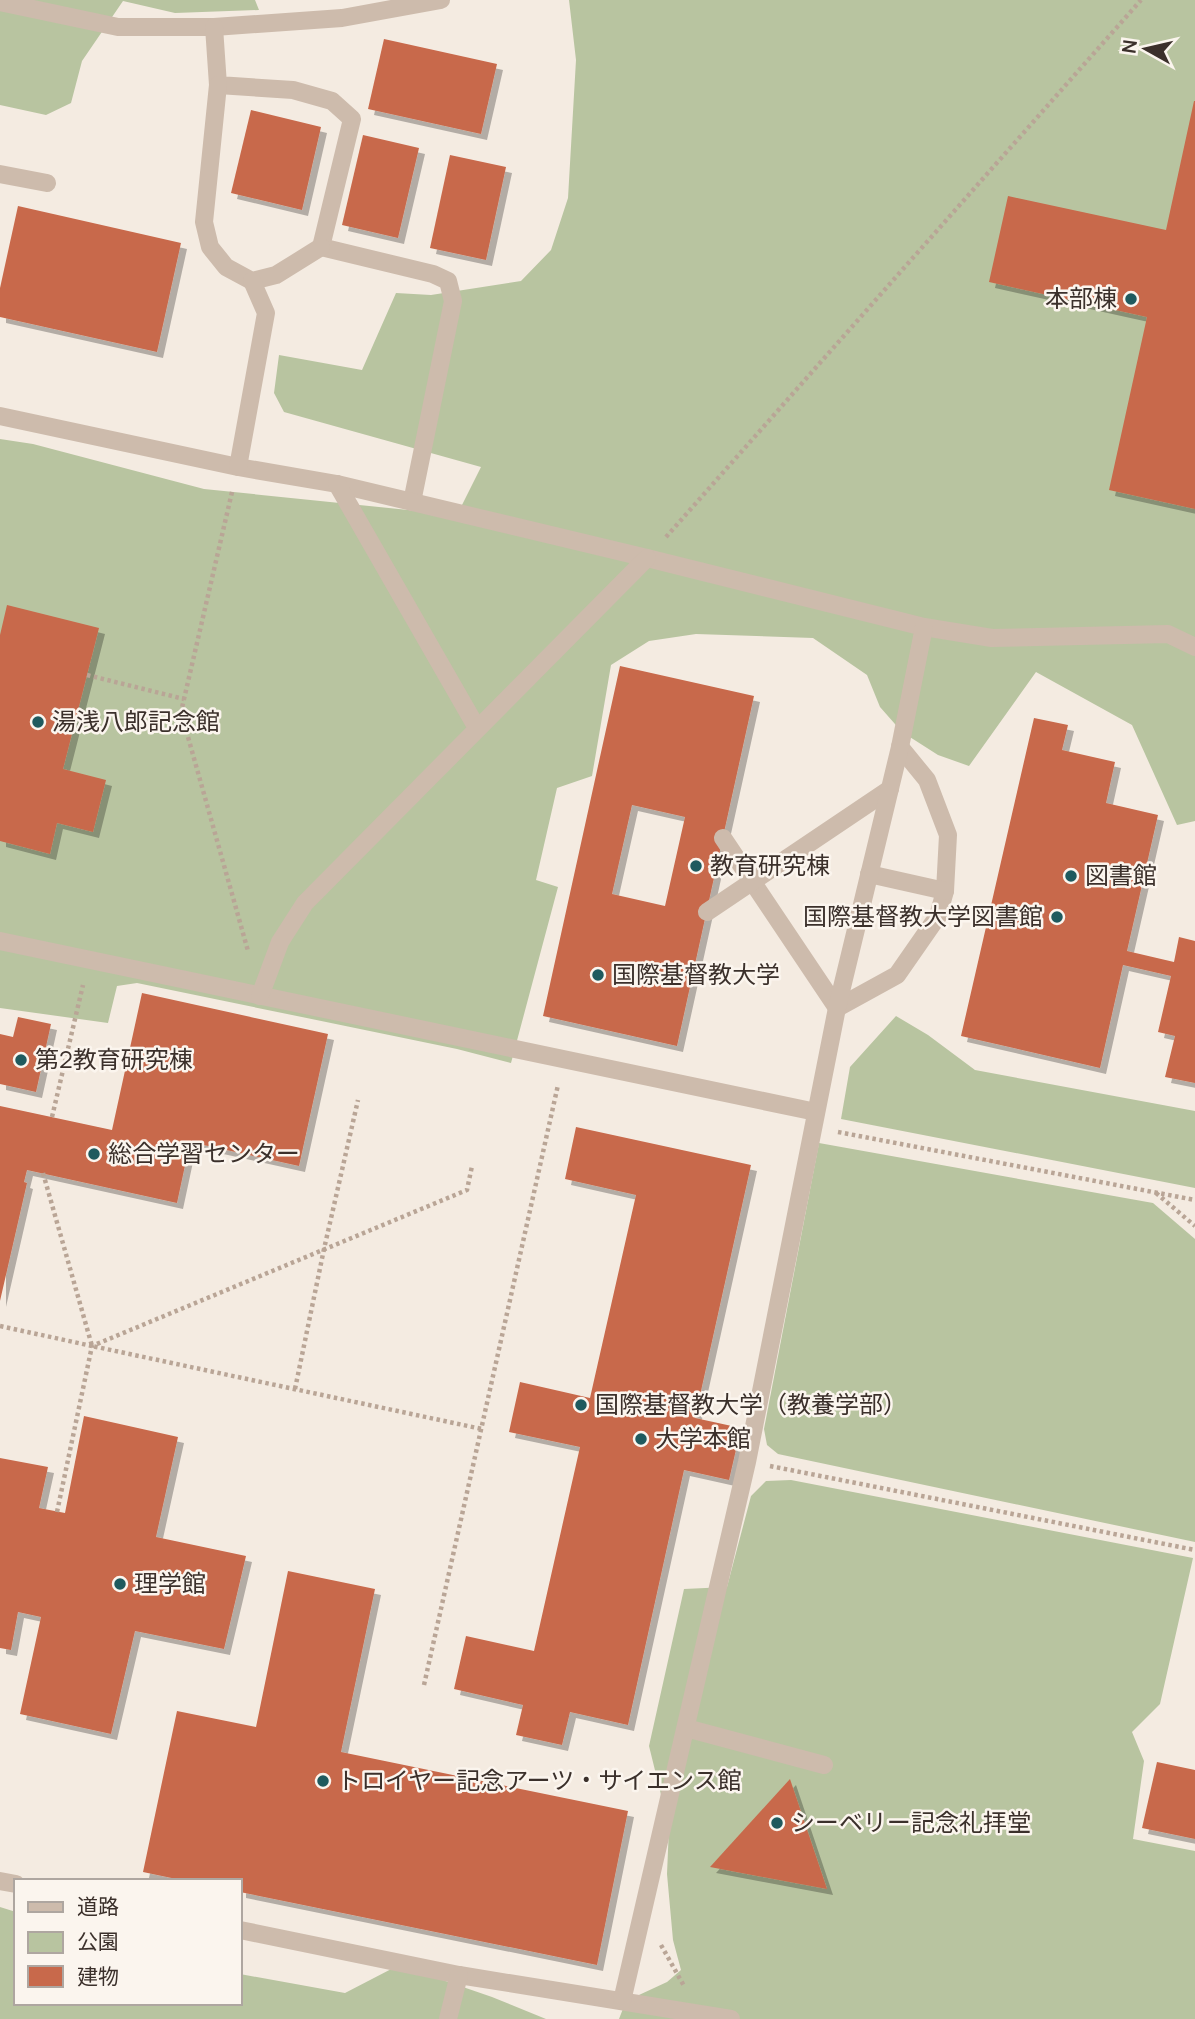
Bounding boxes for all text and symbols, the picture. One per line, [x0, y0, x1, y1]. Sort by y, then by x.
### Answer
north arrow [1111, 14, 1181, 84]
text: N [1115, 38, 1143, 55]
place label: 本部棟 [1045, 281, 1117, 314]
marker: 本部棟 [1123, 291, 1139, 307]
place label: 湯浅八郎記念館 [52, 704, 220, 737]
marker: 湯浅八郎記念館 [30, 714, 46, 730]
place label: 教育研究棟 [710, 848, 830, 881]
marker: 教育研究棟 [688, 858, 704, 874]
place label: 図書館 [1085, 858, 1157, 891]
marker: 図書館 [1063, 868, 1079, 884]
place label: 国際基督教大学図書館 [803, 899, 1043, 932]
marker: 国際基督教大学図書館 [1049, 909, 1065, 925]
place label: 国際基督教大学 [612, 957, 780, 990]
marker: 国際基督教大学 [590, 967, 606, 983]
place label: 第2教育研究棟 [35, 1042, 193, 1075]
marker: 第2教育研究棟 [13, 1052, 29, 1068]
place label: 総合学習センター [108, 1136, 300, 1169]
marker: 総合学習センター [86, 1146, 102, 1162]
place label: 国際基督教大学（教養学部） [595, 1387, 907, 1420]
marker: 国際基督教大学（教養学部） [573, 1397, 589, 1413]
place label: 大学本館 [655, 1421, 751, 1454]
marker: 大学本館 [633, 1431, 649, 1447]
place label: 理学館 [134, 1566, 206, 1599]
marker: 理学館 [112, 1576, 128, 1592]
place label: トロイヤー記念アーツ・サイエンス館 [337, 1763, 742, 1796]
marker: トロイヤー記念アーツ・サイエンス館 [315, 1773, 331, 1789]
place label: シーベリー記念礼拝堂 [791, 1805, 1031, 1838]
marker: シーベリー記念礼拝堂 [769, 1815, 785, 1831]
legend [14, 1879, 242, 2005]
text: 道路 [77, 1892, 119, 1920]
text: 公園 [77, 1927, 119, 1955]
text: 建物 [77, 1962, 119, 1990]

